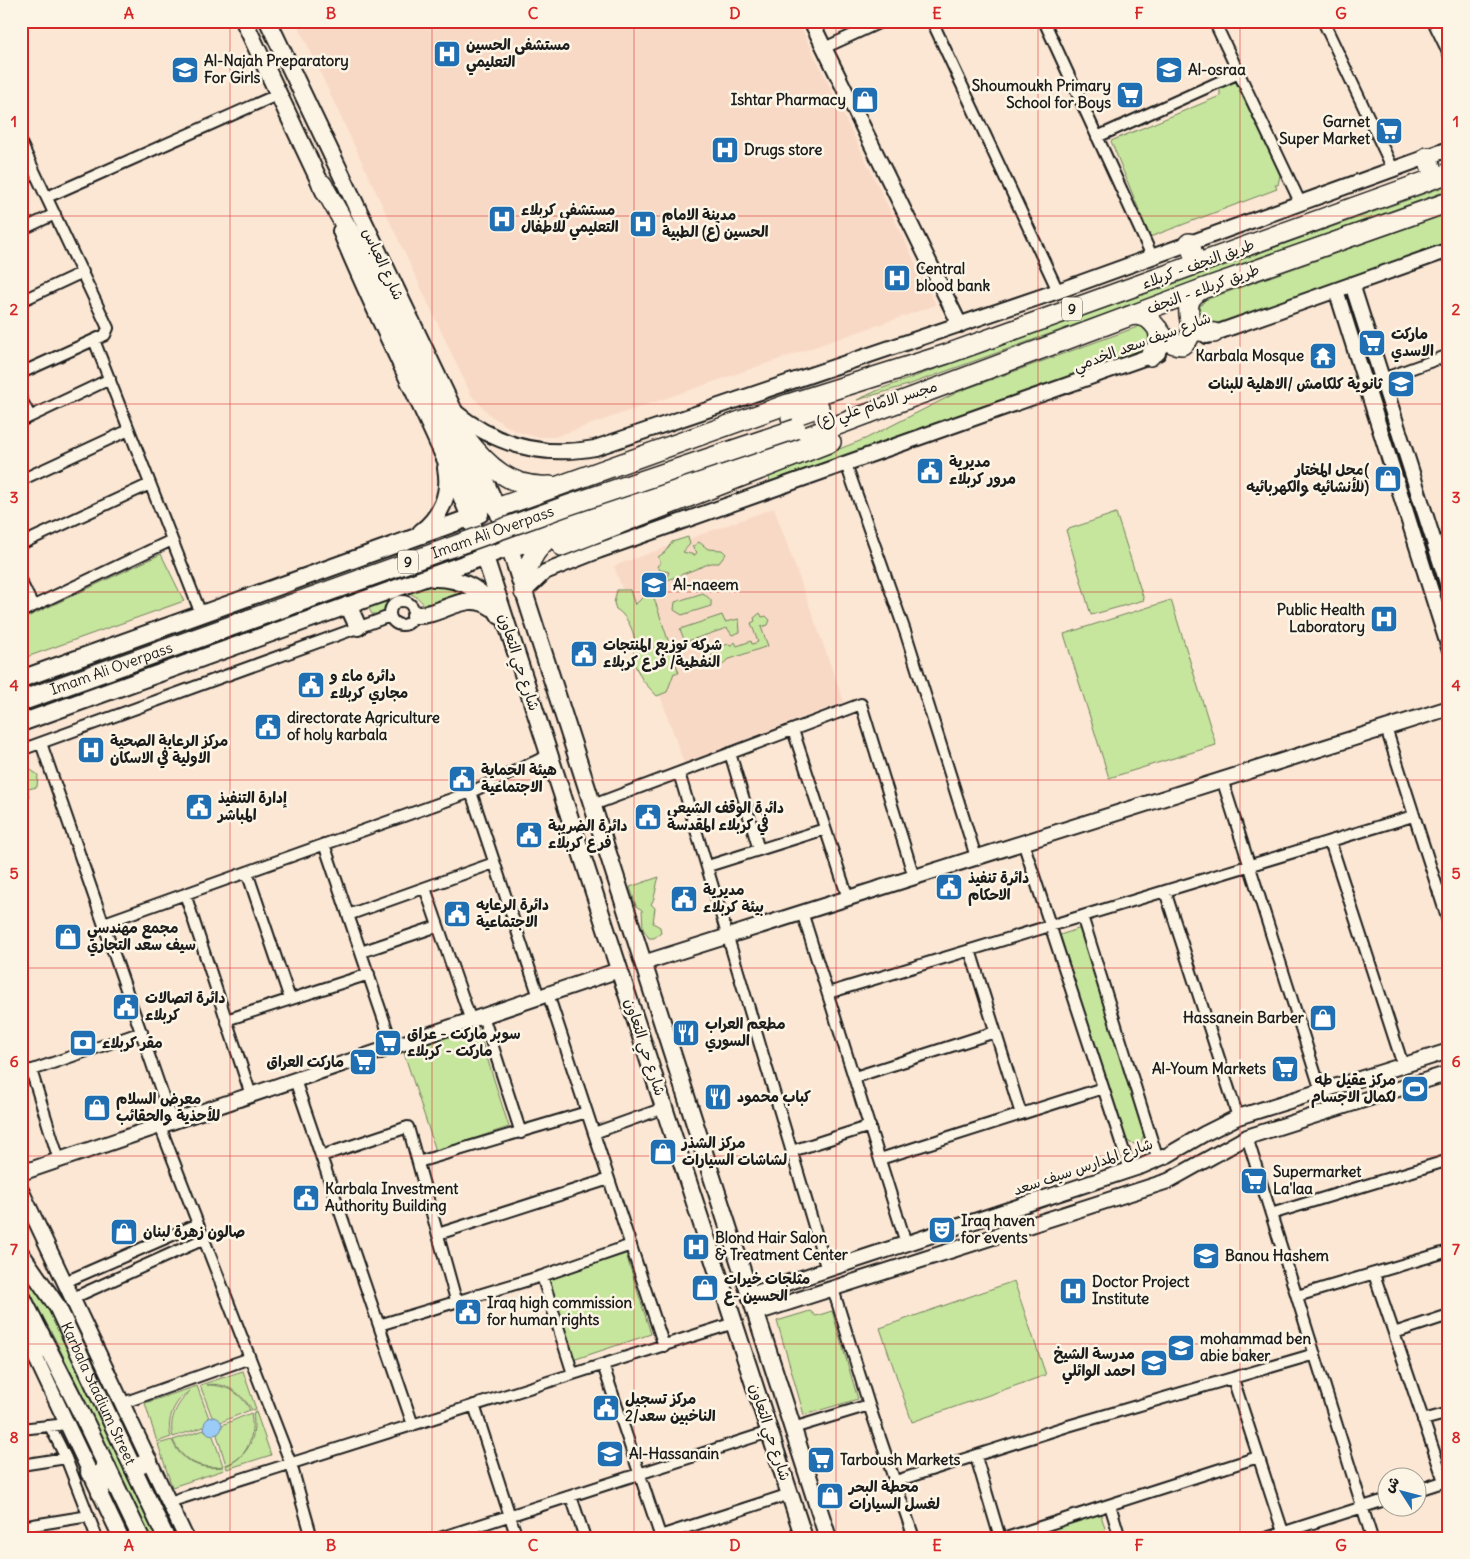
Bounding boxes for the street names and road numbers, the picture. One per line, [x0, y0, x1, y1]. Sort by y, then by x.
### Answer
street label: شارع العباس [358, 225, 408, 303]
street label: طريق النجف - كربلاء [1139, 234, 1257, 293]
street label: طريق كربلاء - النجف [1144, 259, 1262, 318]
road number: 9 [1062, 298, 1082, 320]
street label: شارع سيف سعد الخدمي [1070, 308, 1215, 379]
street label: مجسر الامام علي (ع) [814, 376, 941, 435]
street label: Imam Ali Overpass [429, 501, 557, 562]
road number: 9 [398, 550, 418, 574]
street label: شارع حي التعاون [491, 611, 544, 714]
street label: Imam Ali Overpass [47, 638, 175, 699]
street label: شارع حي التعاون [617, 996, 670, 1099]
street label: شارع المدارس سيف سعد [1010, 1134, 1156, 1200]
street label: Karbala Stadium Street [57, 1319, 140, 1468]
street label: شارع حي التعاون [742, 1381, 795, 1484]

